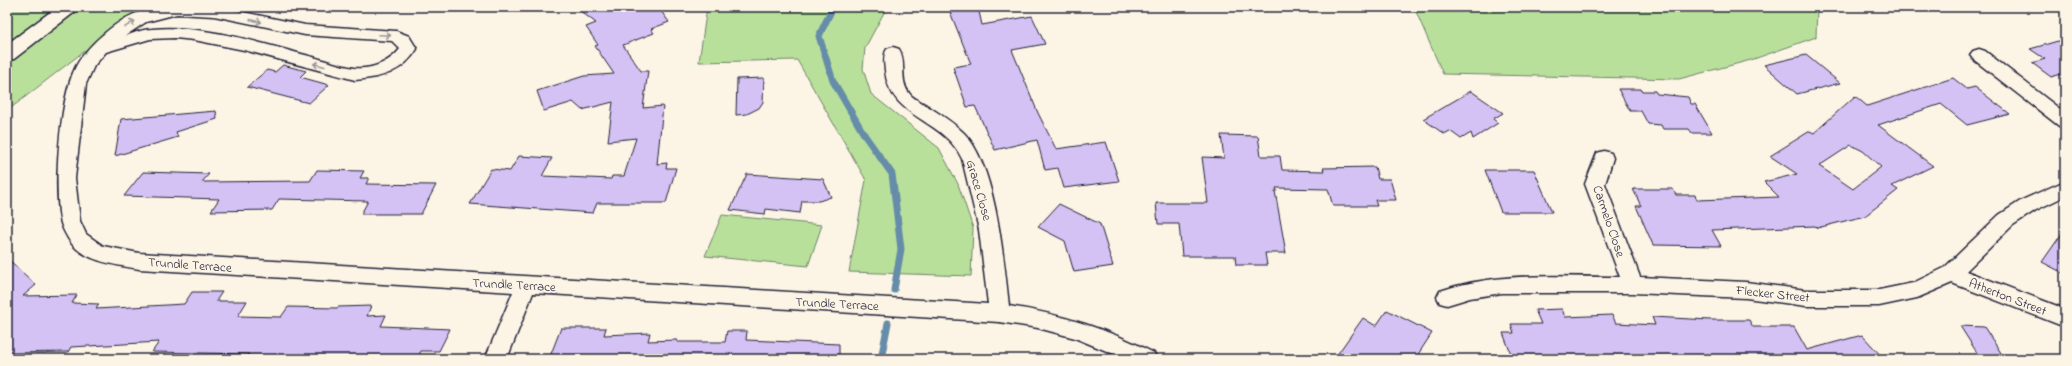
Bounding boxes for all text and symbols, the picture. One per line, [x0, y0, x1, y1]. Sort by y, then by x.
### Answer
one-way arrow [250, 17, 263, 25]
one-way arrow [125, 20, 136, 28]
one-way arrow [378, 32, 391, 39]
one-way arrow [313, 60, 326, 68]
street label: Grace Close [961, 158, 996, 223]
street label: Carmelo Close [1587, 183, 1630, 260]
street label: Trundle Terrace [147, 253, 233, 278]
street label: Trundle Terrace [472, 274, 556, 297]
street label: Atherton Street [1966, 274, 2050, 321]
street label: Flecker Street [1734, 281, 1811, 308]
street label: Trundle Terrace [795, 293, 879, 316]

